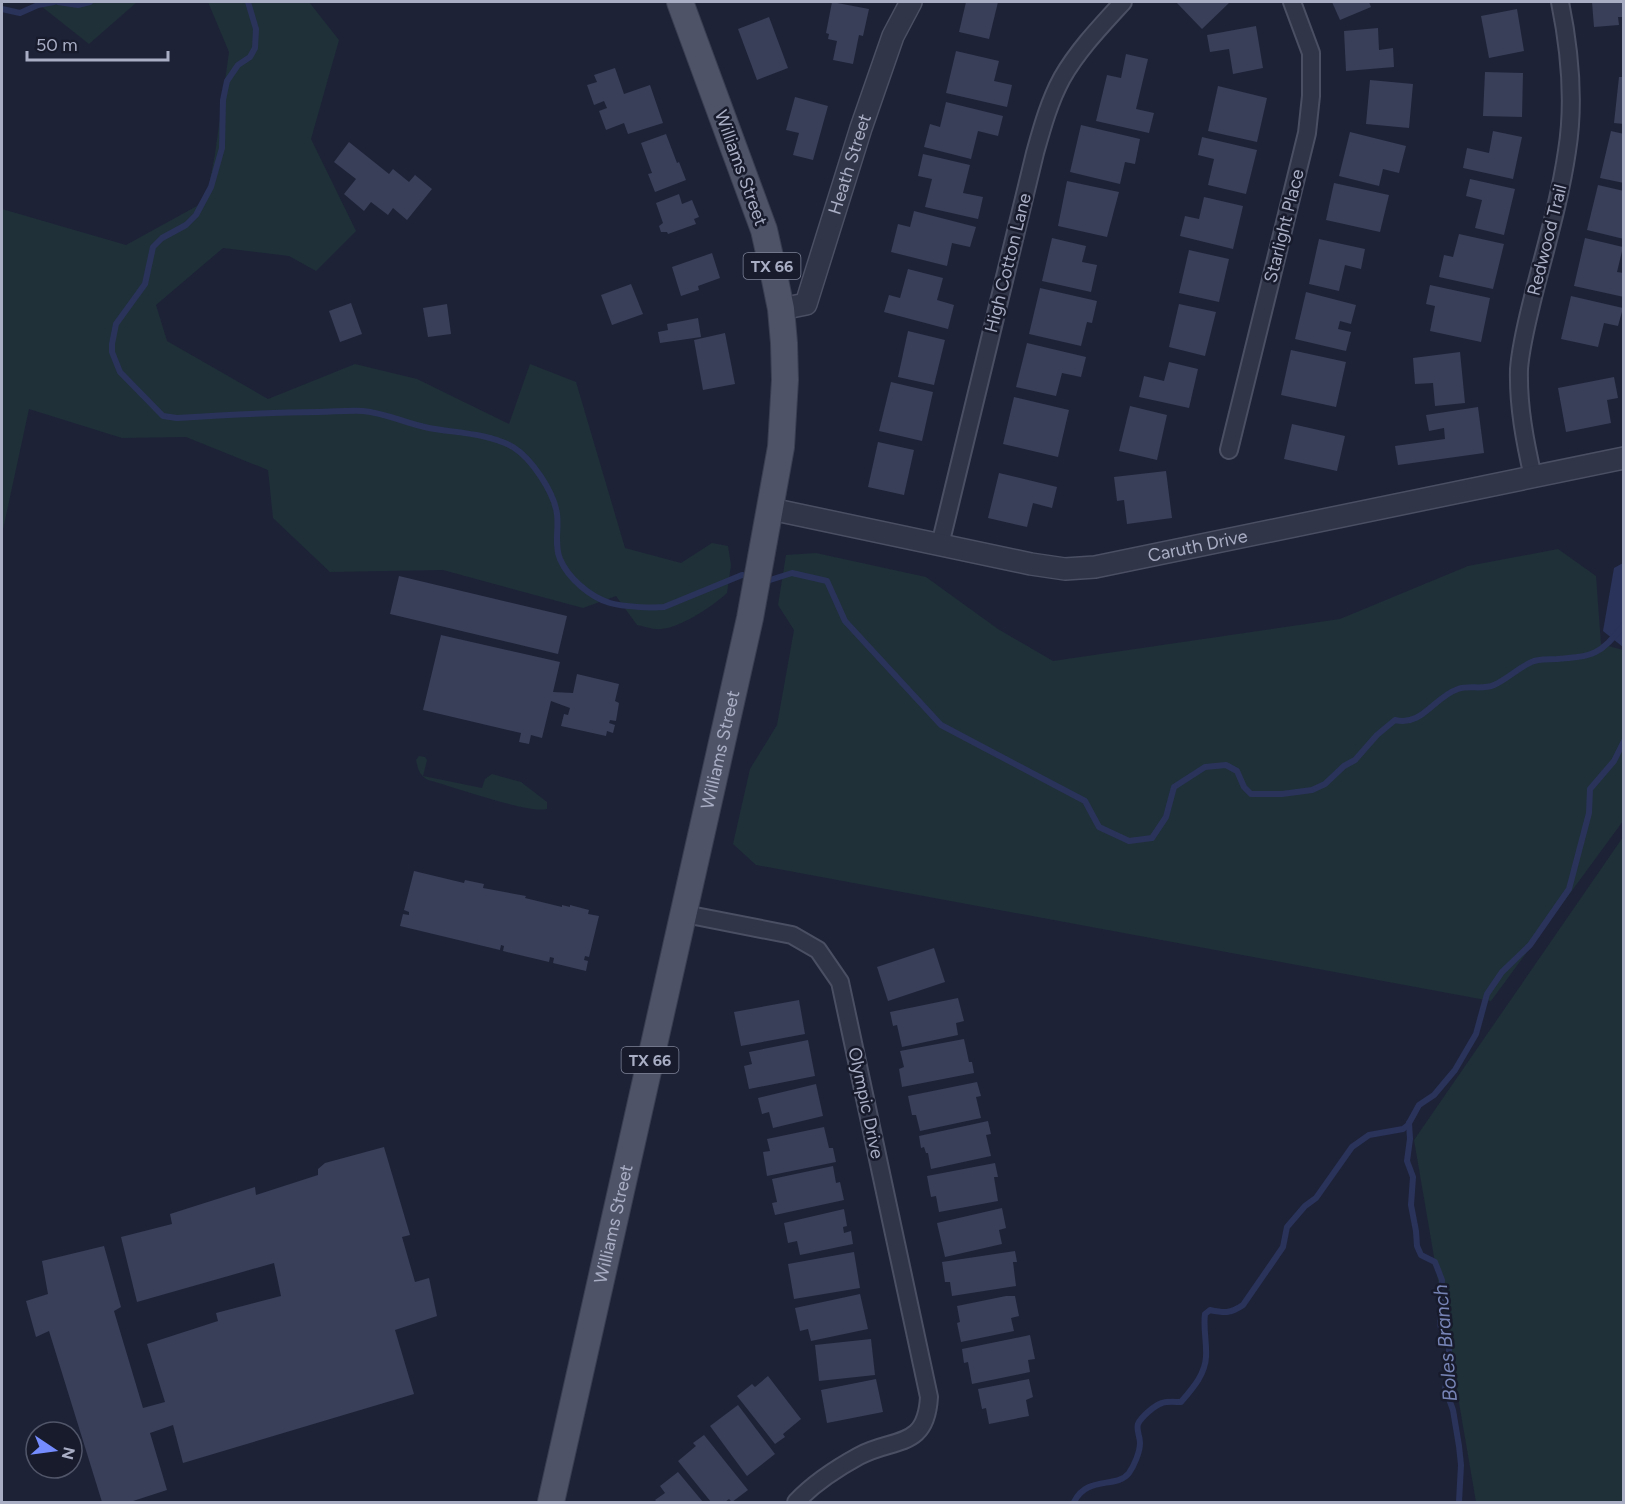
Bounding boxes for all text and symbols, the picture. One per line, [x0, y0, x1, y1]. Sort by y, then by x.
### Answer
scale bar [27, 24, 168, 62]
text: 50 m [36, 34, 78, 56]
street label: Williams Street [710, 107, 772, 229]
street label: Heath Street [824, 111, 876, 217]
street label: Starlight Place [1259, 167, 1309, 285]
street label: Redwood Trail [1523, 182, 1571, 298]
street label: High Cotton Lane [980, 191, 1036, 335]
road number: TX 66 [744, 253, 800, 279]
street label: Caruth Drive [1146, 525, 1250, 567]
street label: Williams Street [696, 688, 744, 811]
street label: Olympic Drive [843, 1045, 889, 1161]
road number: TX 66 [622, 1047, 678, 1073]
street label: Williams Street [590, 1162, 638, 1286]
water label: Boles Branch [1428, 1283, 1462, 1403]
north arrow [24, 1420, 84, 1480]
text: N [57, 1445, 79, 1461]

